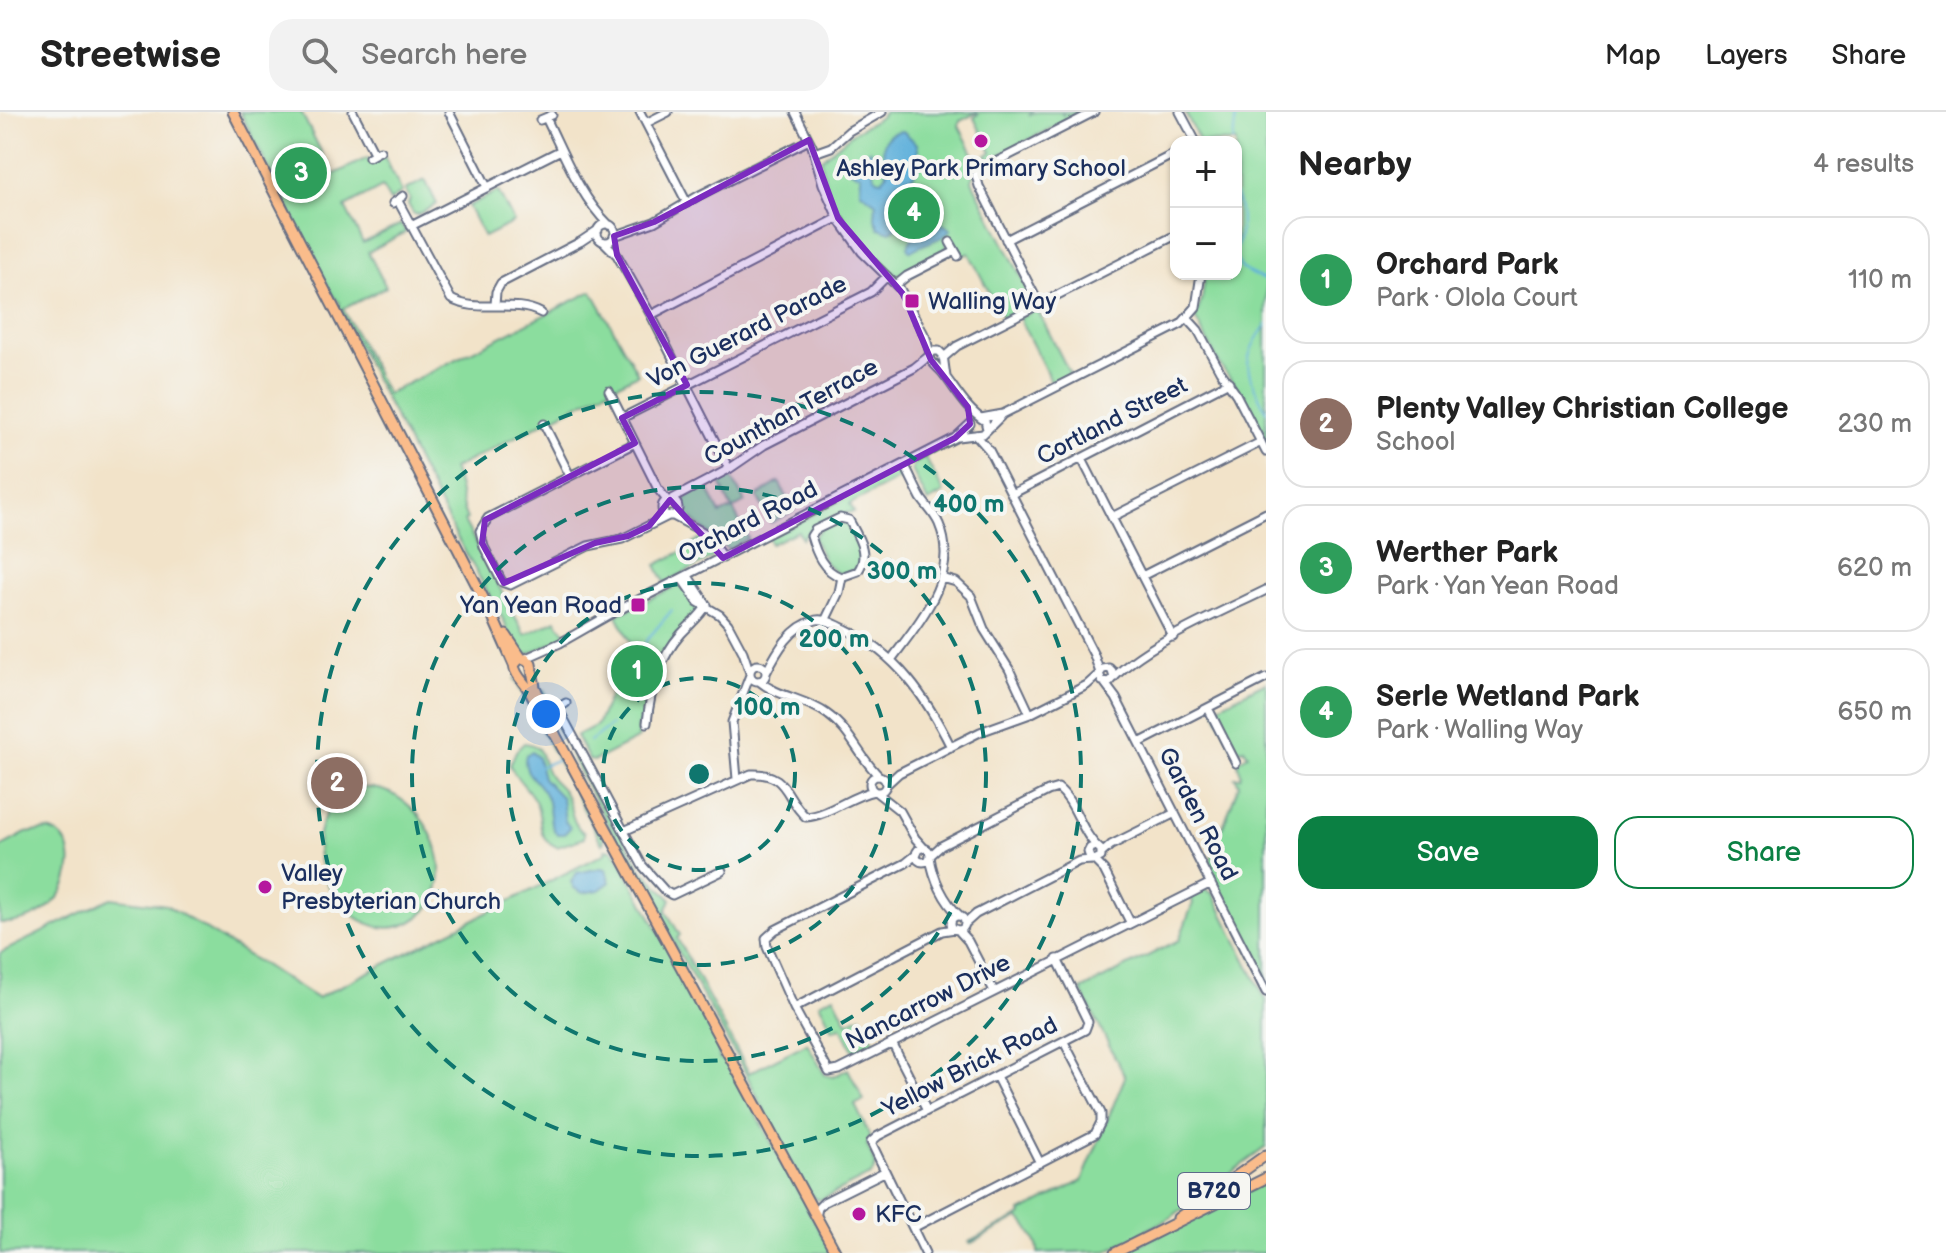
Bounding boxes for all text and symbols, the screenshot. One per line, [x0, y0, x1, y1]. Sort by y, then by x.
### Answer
search box [269, 19, 829, 91]
text: Streetwise [40, 33, 221, 78]
icon: search [297, 33, 341, 77]
text: Search here [361, 37, 527, 73]
text: Map [1605, 39, 1661, 72]
text: Layers [1705, 39, 1788, 72]
text: Share [1832, 39, 1906, 72]
marker: Ashley Park Primary School [972, 132, 990, 150]
map controls [1170, 136, 1242, 280]
button: + [1170, 136, 1242, 208]
pin: 3 [275, 143, 327, 203]
text: Nearby [1298, 144, 1412, 185]
text: 4 results [1813, 149, 1914, 180]
place label: Ashley Park Primary School [836, 154, 1126, 183]
pin: 4 [888, 183, 940, 243]
button: − [1170, 208, 1242, 280]
text: Orchard Park [1376, 247, 1558, 283]
text: 1 [1321, 265, 1331, 296]
text: 110 m [1848, 265, 1912, 296]
street label: Von Guerard Parade [642, 269, 852, 395]
text: Park · Olola Court [1376, 283, 1578, 314]
place label: Walling Way [928, 287, 1056, 316]
marker: Walling Way [903, 292, 921, 310]
street label: Counthan Terrace [699, 352, 883, 472]
street label: Cortland Street [1032, 370, 1193, 471]
text: Plenty Valley Christian College [1376, 391, 1789, 427]
text: 2 [1318, 409, 1334, 440]
text: 230 m [1837, 409, 1912, 440]
text: School [1376, 427, 1455, 458]
street label: Orchard Road [673, 474, 823, 570]
text: 400 m [934, 490, 1005, 519]
text: Werther Park [1376, 535, 1558, 571]
text: 3 [1318, 553, 1334, 584]
text: 620 m [1837, 553, 1912, 584]
text: 300 m [867, 557, 937, 586]
text: Park · Yan Yean Road [1376, 571, 1619, 602]
place label: Yan Yean Road [459, 591, 622, 620]
marker: Yan Yean Road [629, 596, 647, 614]
text: 200 m [799, 625, 869, 654]
pin: 1 [611, 641, 663, 701]
text: Serle Wetland Park [1376, 679, 1639, 715]
text: 100 m [734, 693, 800, 722]
your location [526, 694, 566, 734]
text: 4 [1318, 697, 1334, 728]
text: 650 m [1837, 697, 1912, 728]
text: Park · Walling Way [1376, 715, 1583, 746]
street label: Garden Road [1152, 742, 1244, 886]
pin: 2 [311, 753, 363, 813]
centre of rings [685, 760, 713, 788]
button: Save [1298, 816, 1598, 889]
button: Share [1614, 816, 1914, 889]
place label: Valley Presbyterian Church [281, 859, 501, 916]
marker: Valley Presbyterian Church [256, 878, 274, 896]
street label: Nancarrow Drive [841, 948, 1015, 1056]
street label: Yellow Brick Road [877, 1010, 1062, 1124]
road number: B720 [1178, 1173, 1250, 1209]
place label: KFC [875, 1200, 922, 1229]
marker: KFC [850, 1205, 868, 1223]

